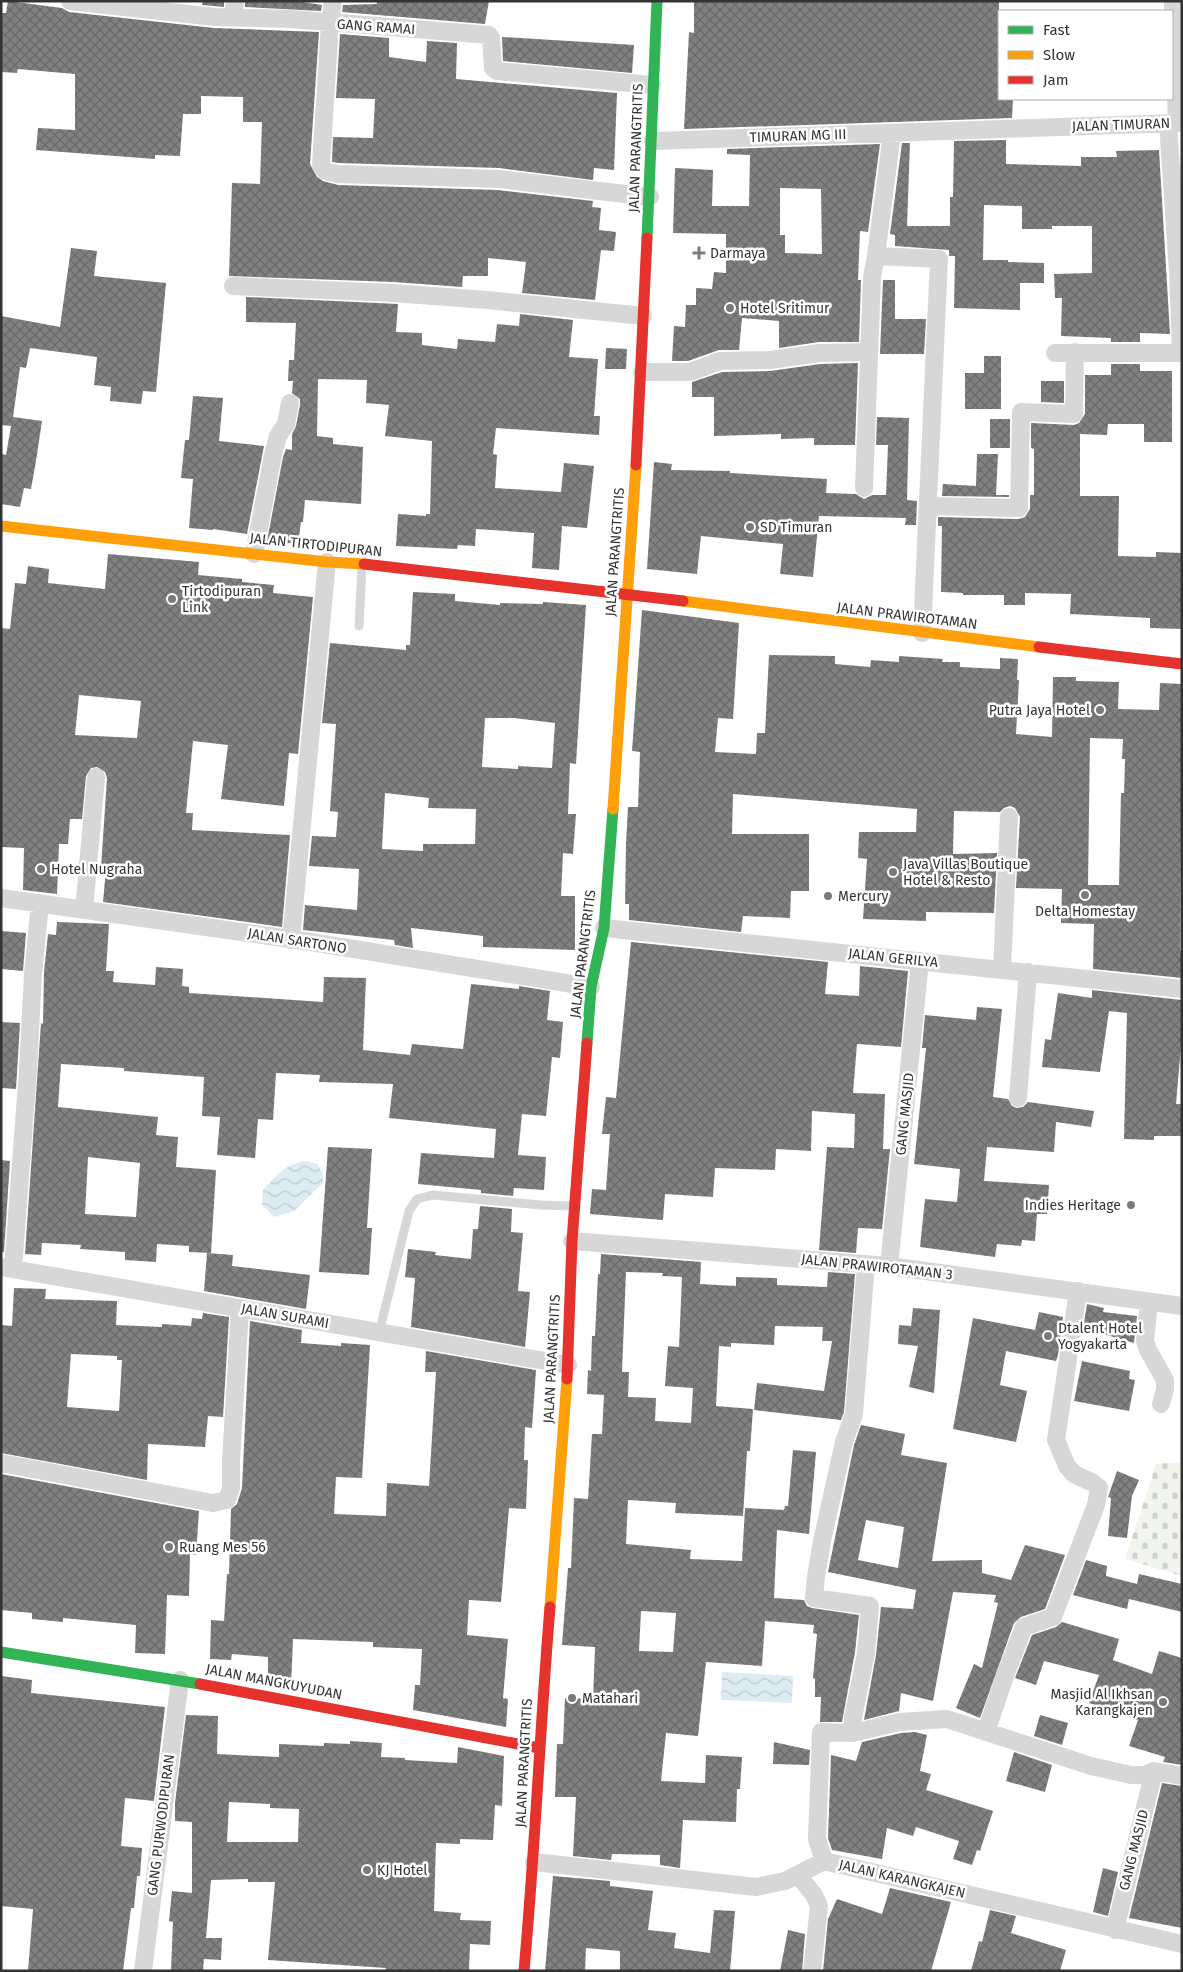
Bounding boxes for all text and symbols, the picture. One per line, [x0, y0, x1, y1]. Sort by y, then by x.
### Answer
legend [998, 10, 1173, 100]
street label: GANG RAMAI [336, 16, 416, 38]
text: Fast [1043, 21, 1070, 39]
text: Slow [1043, 46, 1075, 64]
text: Jam [1043, 71, 1069, 89]
street label: JALAN PARANGTRITIS [625, 83, 647, 213]
street label: JALAN TIMURAN [1072, 115, 1170, 135]
street label: TIMURAN MG III [749, 126, 847, 146]
place label: Darmaya [710, 245, 766, 262]
marker: Darmaya [692, 246, 706, 260]
place label: Hotel Sritimur [740, 300, 830, 317]
marker: Hotel Sritimur [724, 302, 736, 314]
street label: JALAN PARANGTRITIS [602, 487, 628, 617]
place label: SD Timuran [760, 519, 832, 536]
marker: SD Timuran [744, 521, 756, 533]
street label: JALAN TIRTODIPURAN [249, 530, 383, 560]
place label: Tirtodipuran Link [182, 583, 261, 616]
marker: Tirtodipuran Link [166, 593, 178, 605]
street label: JALAN PRAWIROTAMAN [836, 599, 978, 633]
place label: Putra Jaya Hotel [989, 702, 1090, 719]
marker: Putra Jaya Hotel [1094, 704, 1106, 716]
place label: Java Villas Boutique Hotel & Resto [903, 856, 1028, 889]
place label: Hotel Nugraha [51, 861, 142, 878]
marker: Hotel Nugraha [35, 863, 47, 875]
marker: Java Villas Boutique Hotel & Resto [887, 866, 899, 878]
street label: JALAN PARANGTRITIS [567, 888, 599, 1019]
place label: Mercury [838, 888, 889, 905]
marker: Delta Homestay [1079, 889, 1091, 901]
marker: Mercury [822, 890, 834, 902]
place label: Delta Homestay [1035, 903, 1135, 920]
street label: JALAN SARTONO [246, 925, 348, 957]
street label: JALAN GERILYA [847, 945, 939, 971]
street label: GANG MASJID [892, 1072, 918, 1156]
place label: Indies Heritage [1025, 1197, 1121, 1214]
marker: Indies Heritage [1125, 1199, 1137, 1211]
street label: JALAN PRAWIROTAMAN 3 [800, 1251, 954, 1283]
street label: JALAN PARANGTRITIS [540, 1294, 564, 1424]
street label: JALAN SURAMI [240, 1300, 330, 1332]
place label: Dtalent Hotel Yogyakarta [1058, 1320, 1142, 1353]
marker: Dtalent Hotel Yogyakarta [1042, 1330, 1054, 1342]
place label: Ruang Mes 56 [179, 1539, 266, 1556]
marker: Ruang Mes 56 [163, 1541, 175, 1553]
street label: JALAN MANGKUYUDAN [204, 1660, 344, 1704]
place label: Masjid Al Ikhsan Karangkajen [1051, 1686, 1153, 1719]
place label: Matahari [582, 1690, 638, 1707]
marker: Matahari [566, 1692, 578, 1704]
marker: Masjid Al Ikhsan Karangkajen [1157, 1696, 1169, 1708]
street label: JALAN PARANGTRITIS [512, 1698, 536, 1828]
street label: GANG PURWODIPURAN [144, 1753, 178, 1897]
street label: GANG MASJID [1116, 1808, 1152, 1892]
street label: JALAN KARANGKAJEN [837, 1856, 967, 1902]
place label: KJ Hotel [377, 1862, 427, 1879]
marker: KJ Hotel [361, 1864, 373, 1876]

